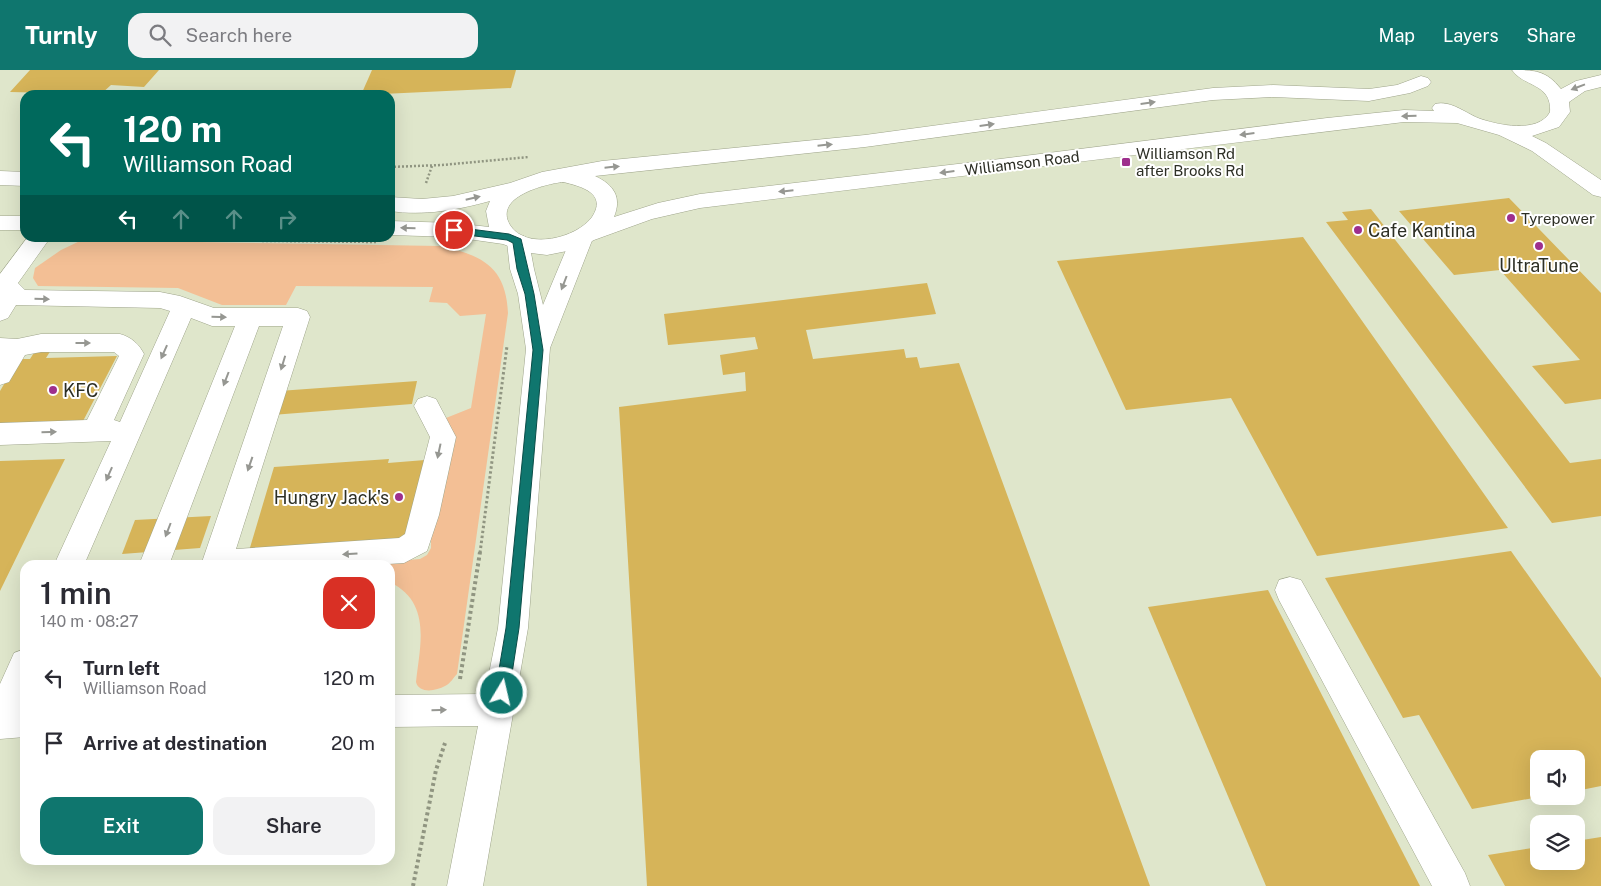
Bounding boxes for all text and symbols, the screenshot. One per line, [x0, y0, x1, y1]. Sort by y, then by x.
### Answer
search box [128, 13, 478, 58]
text: Turnly [25, 21, 98, 49]
icon: search [146, 21, 174, 49]
text: Search here [186, 24, 292, 46]
text: Map [1379, 25, 1415, 46]
text: Layers [1443, 25, 1499, 46]
text: Share [1527, 25, 1576, 46]
one-way arrow [1570, 83, 1585, 91]
one-way arrow [1140, 99, 1156, 107]
text: 120 m [123, 109, 222, 150]
icon: left [40, 110, 105, 175]
one-way arrow [1400, 113, 1416, 121]
one-way arrow [979, 121, 995, 129]
one-way arrow [1239, 130, 1255, 138]
one-way arrow [818, 141, 834, 149]
place label: Williamson Rd after Brooks Rd [1136, 145, 1244, 179]
street label: Williamson Road [964, 148, 1080, 178]
text: Williamson Road [123, 151, 293, 177]
marker: Williamson Rd after Brooks Rd [1120, 156, 1132, 168]
one-way arrow [604, 163, 620, 171]
one-way arrow [939, 168, 955, 176]
one-way arrow [777, 188, 793, 196]
one-way arrow [465, 194, 480, 202]
icon: left [114, 205, 142, 233]
icon: ahead [167, 205, 195, 233]
icon: ahead [220, 205, 248, 233]
icon: right [273, 205, 301, 233]
pin [433, 209, 475, 251]
place label: Tyrepower [1521, 210, 1595, 227]
marker: Tyrepower [1505, 212, 1517, 224]
icon: arrive [440, 216, 468, 244]
place label: Cafe Kantina [1368, 220, 1475, 241]
one-way arrow [400, 224, 416, 232]
marker: Cafe Kantina [1352, 224, 1364, 236]
marker: UltraTune [1533, 240, 1545, 252]
place label: UltraTune [1499, 255, 1579, 276]
one-way arrow [559, 276, 567, 290]
one-way arrow [34, 296, 50, 304]
one-way arrow [211, 313, 227, 321]
one-way arrow [75, 339, 91, 347]
one-way arrow [160, 345, 168, 359]
one-way arrow [279, 356, 286, 371]
one-way arrow [222, 372, 230, 386]
place label: KFC [63, 380, 98, 401]
marker: KFC [47, 384, 59, 396]
one-way arrow [41, 428, 57, 436]
one-way arrow [435, 444, 443, 460]
one-way arrow [246, 457, 253, 472]
one-way arrow [105, 467, 113, 481]
place label: Hungry Jack's [274, 487, 389, 508]
marker: Hungry Jack's [393, 491, 405, 503]
one-way arrow [164, 523, 171, 538]
one-way arrow [342, 550, 358, 558]
text: 1 min [40, 575, 111, 611]
button: close [323, 577, 375, 629]
text: 140 m · 08:27 [40, 612, 139, 631]
text: Turn left [83, 657, 160, 679]
icon: left [40, 664, 68, 692]
position arrow [475, 666, 527, 718]
text: 120 m [323, 667, 375, 689]
text: Williamson Road [83, 679, 206, 698]
one-way arrow [431, 706, 447, 714]
icon: arrive [40, 729, 68, 757]
text: Arrive at destination [83, 732, 267, 754]
text: 20 m [331, 732, 375, 754]
map controls [1530, 750, 1585, 870]
button: sound [1530, 750, 1585, 805]
button: Exit [40, 797, 203, 855]
button: Share [213, 797, 375, 855]
button: layers [1530, 815, 1585, 870]

